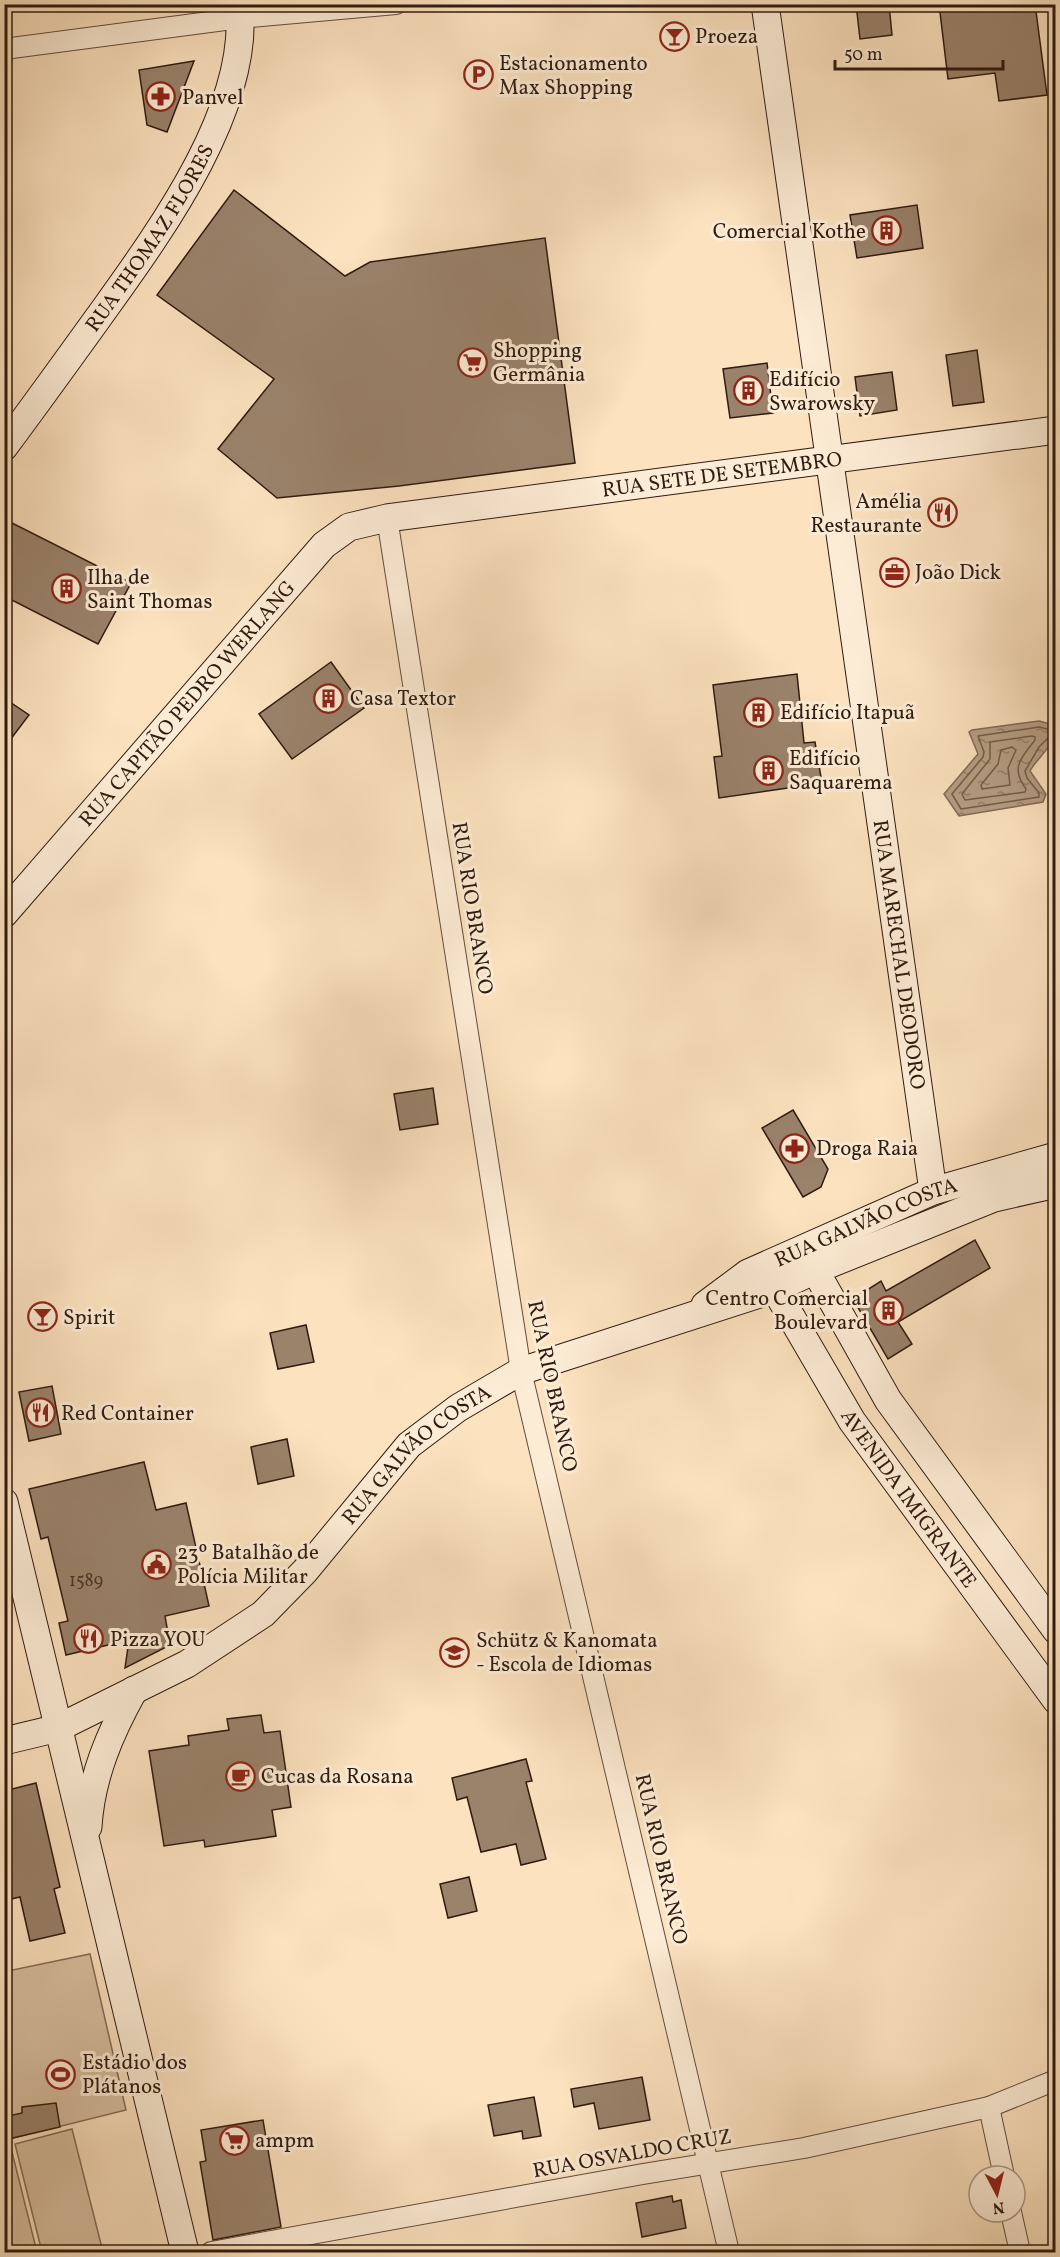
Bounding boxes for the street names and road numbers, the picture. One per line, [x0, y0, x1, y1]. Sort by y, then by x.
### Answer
street label: RUA THOMAZ FLORES [79, 140, 222, 339]
street label: RUA SETE DE SETEMBRO [600, 445, 844, 506]
street label: RUA CAPITÃO PEDRO WERLANG [73, 575, 303, 834]
street label: RUA MARECHAL DEODORO [865, 818, 931, 1092]
street label: RUA RIO BRANCO [444, 820, 499, 997]
street label: RUA GALVÃO COSTA [770, 1172, 961, 1275]
street label: RUA RIO BRANCO [519, 1298, 584, 1475]
street label: RUA GALVÃO COSTA [336, 1378, 497, 1532]
street label: AVENIDA IMIGRANTE [833, 1405, 983, 1595]
street label: RUA RIO BRANCO [627, 1771, 694, 1948]
street label: RUA OSVALDO CRUZ [530, 2123, 734, 2186]

